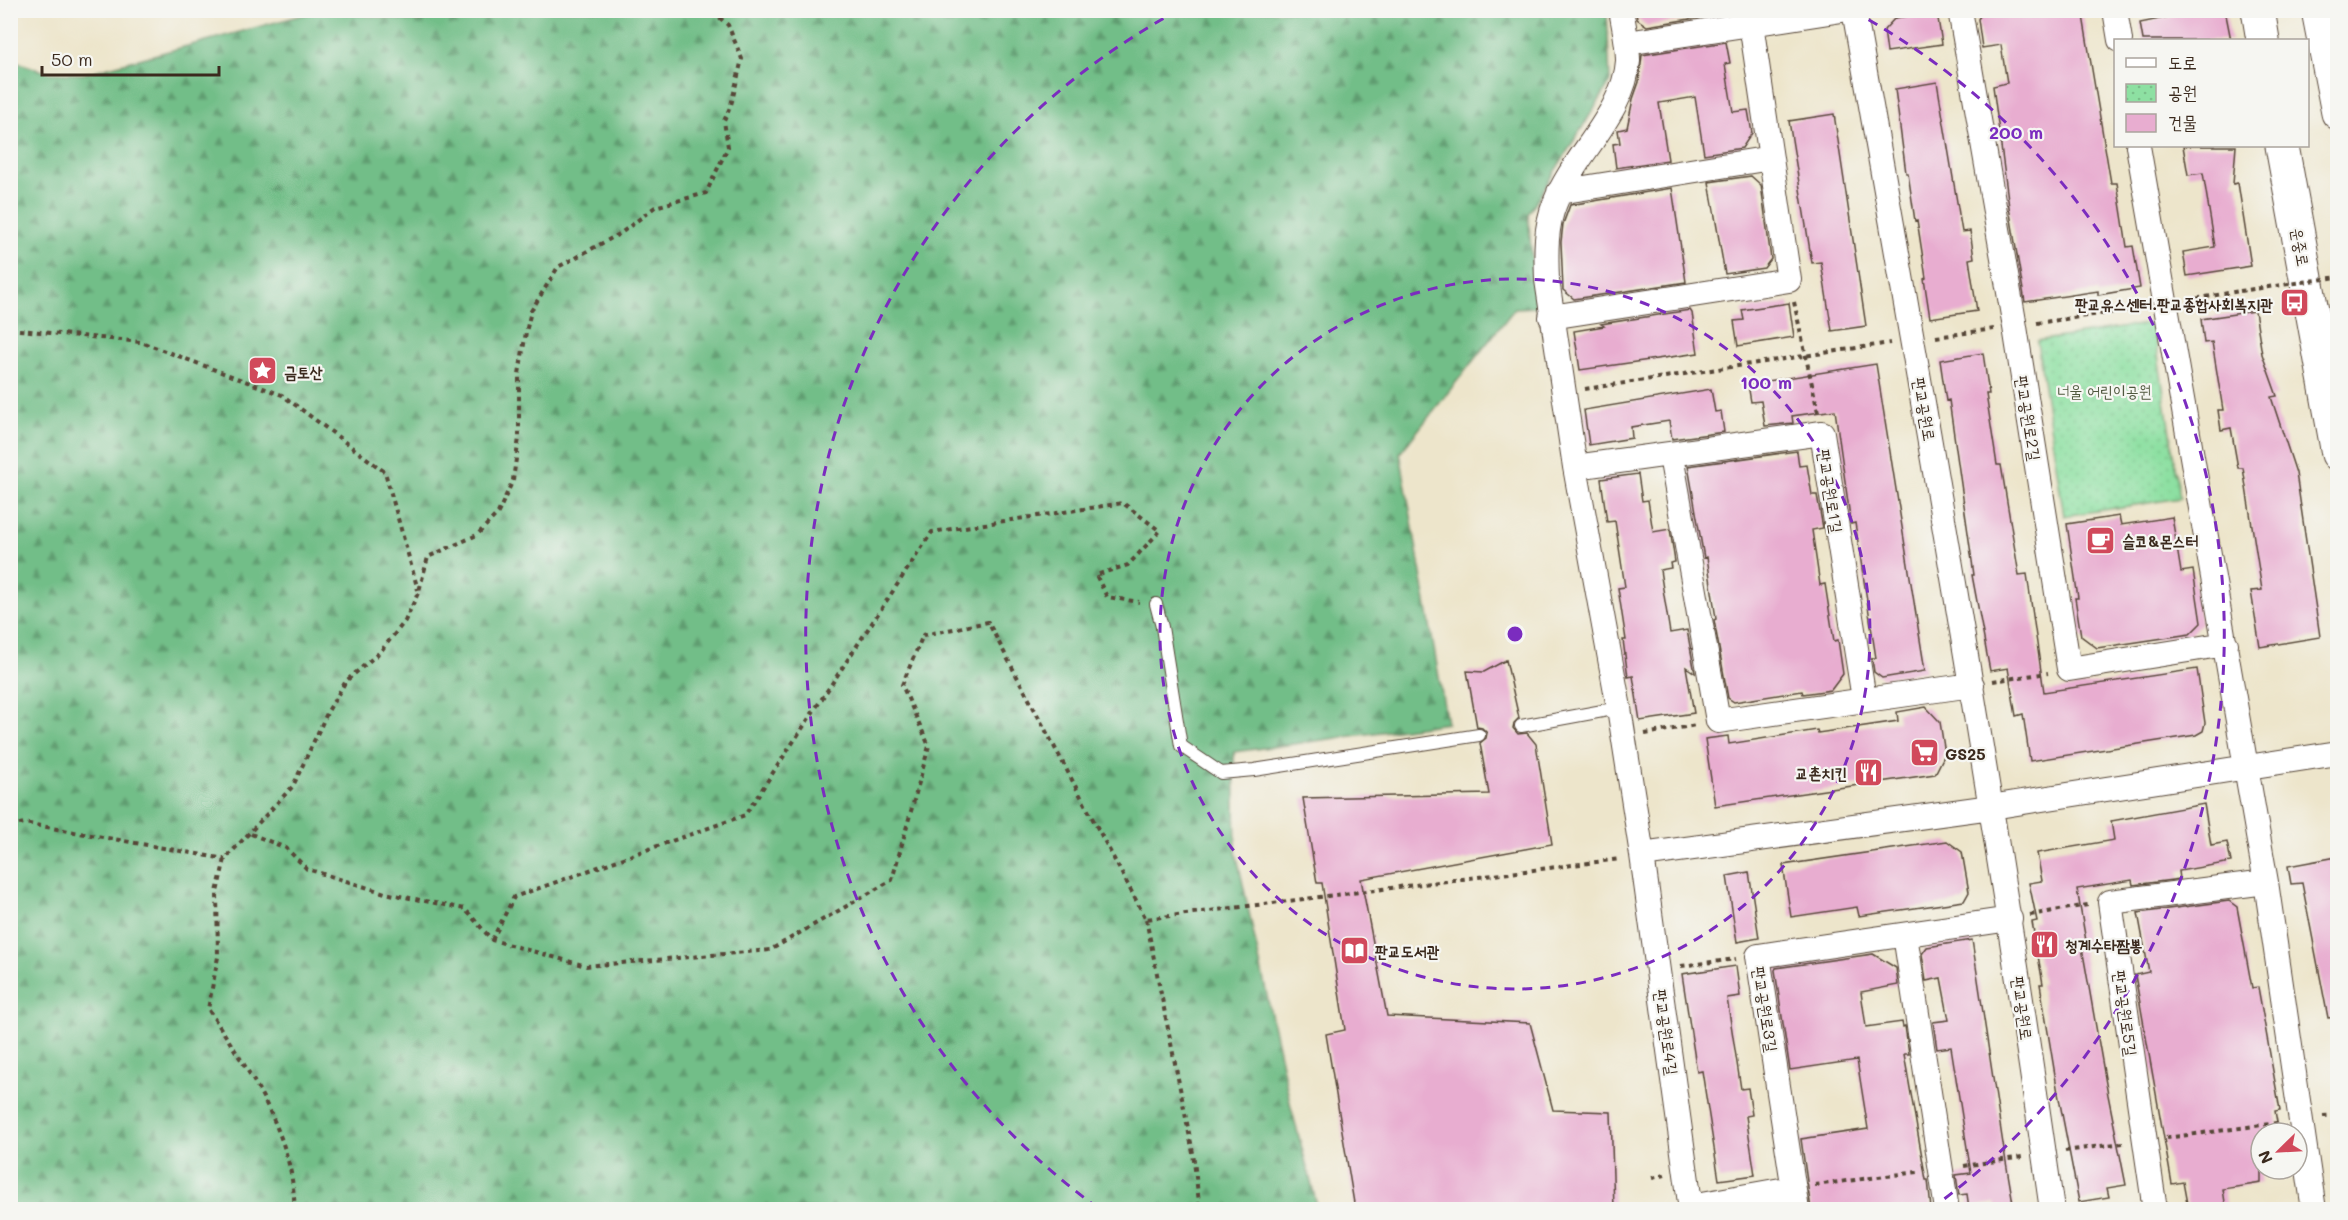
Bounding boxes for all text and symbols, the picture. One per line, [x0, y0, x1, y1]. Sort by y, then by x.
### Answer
scale bar [42, 39, 219, 77]
legend [2114, 39, 2309, 147]
text: 50 m [51, 47, 93, 71]
text: 도로 [2168, 50, 2197, 74]
text: 공원 [2168, 80, 2197, 104]
text: 건물 [2168, 110, 2197, 134]
text: 200 m [1989, 120, 2043, 144]
street label: 운중로 [2287, 226, 2315, 268]
bus stop icon: 판교유스센터.판교종합사회복지관 [2278, 287, 2310, 319]
place label: 판교유스센터.판교종합사회복지관 [2075, 293, 2273, 314]
place icon: 금토산 [247, 355, 279, 387]
place label: 금토산 [284, 361, 323, 382]
text: 100 m [1740, 370, 1792, 394]
street label: 판교공원로2길 [2012, 374, 2046, 462]
street label: 판교공원로 [1909, 375, 1941, 443]
park label: 너울 어린이공원 [2056, 380, 2152, 401]
street label: 판교공원로1길 [1814, 448, 1848, 534]
cafe icon: 슬코&몬스터 [2085, 524, 2117, 556]
place label: 슬코&몬스터 [2122, 530, 2198, 551]
centre of rings [1505, 624, 1525, 644]
supermarket icon: GS25 [1908, 737, 1940, 769]
place label: GS25 [1945, 743, 1986, 764]
restaurant icon: 교촌치킨 [1852, 756, 1884, 788]
place label: 교촌치킨 [1796, 762, 1847, 783]
restaurant icon: 청계수타짬뽕 [2028, 928, 2060, 960]
library icon: 판교도서관 [1338, 934, 1370, 966]
place label: 청계수타짬뽕 [2065, 934, 2142, 955]
place label: 판교도서관 [1375, 940, 1440, 961]
street label: 판교공원로3길 [1749, 965, 1783, 1054]
street label: 판교공원로5길 [2110, 969, 2142, 1057]
street label: 판교공원로 [2008, 975, 2038, 1041]
street label: 판교공원로4길 [1651, 988, 1683, 1076]
north arrow [2249, 1121, 2309, 1181]
text: N [2253, 1147, 2277, 1167]

